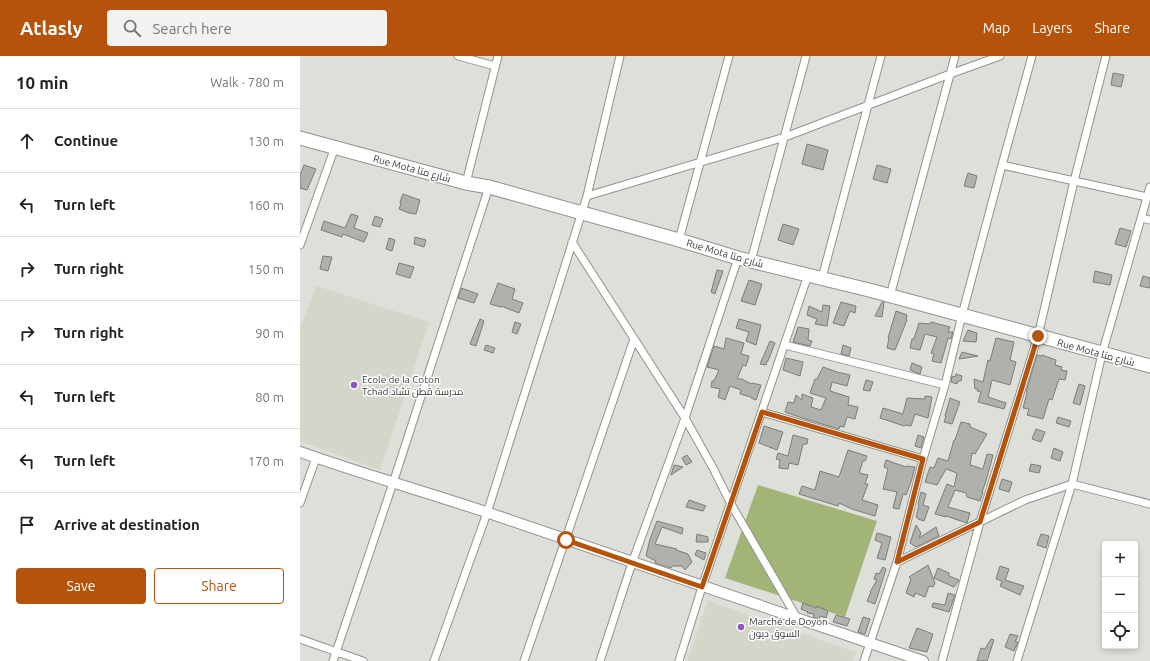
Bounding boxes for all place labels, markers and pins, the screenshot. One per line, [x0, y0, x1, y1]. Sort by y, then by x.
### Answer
place label: Ecole de la Coton Tchad مدرسة قطن تشاد [362, 374, 463, 398]
marker: Ecole de la Coton Tchad مدرسة قطن تشاد [349, 380, 359, 390]
place label: Marché de Doyon السوق ديون [749, 616, 828, 640]
marker: Marché de Doyon السوق ديون [736, 622, 746, 632]

